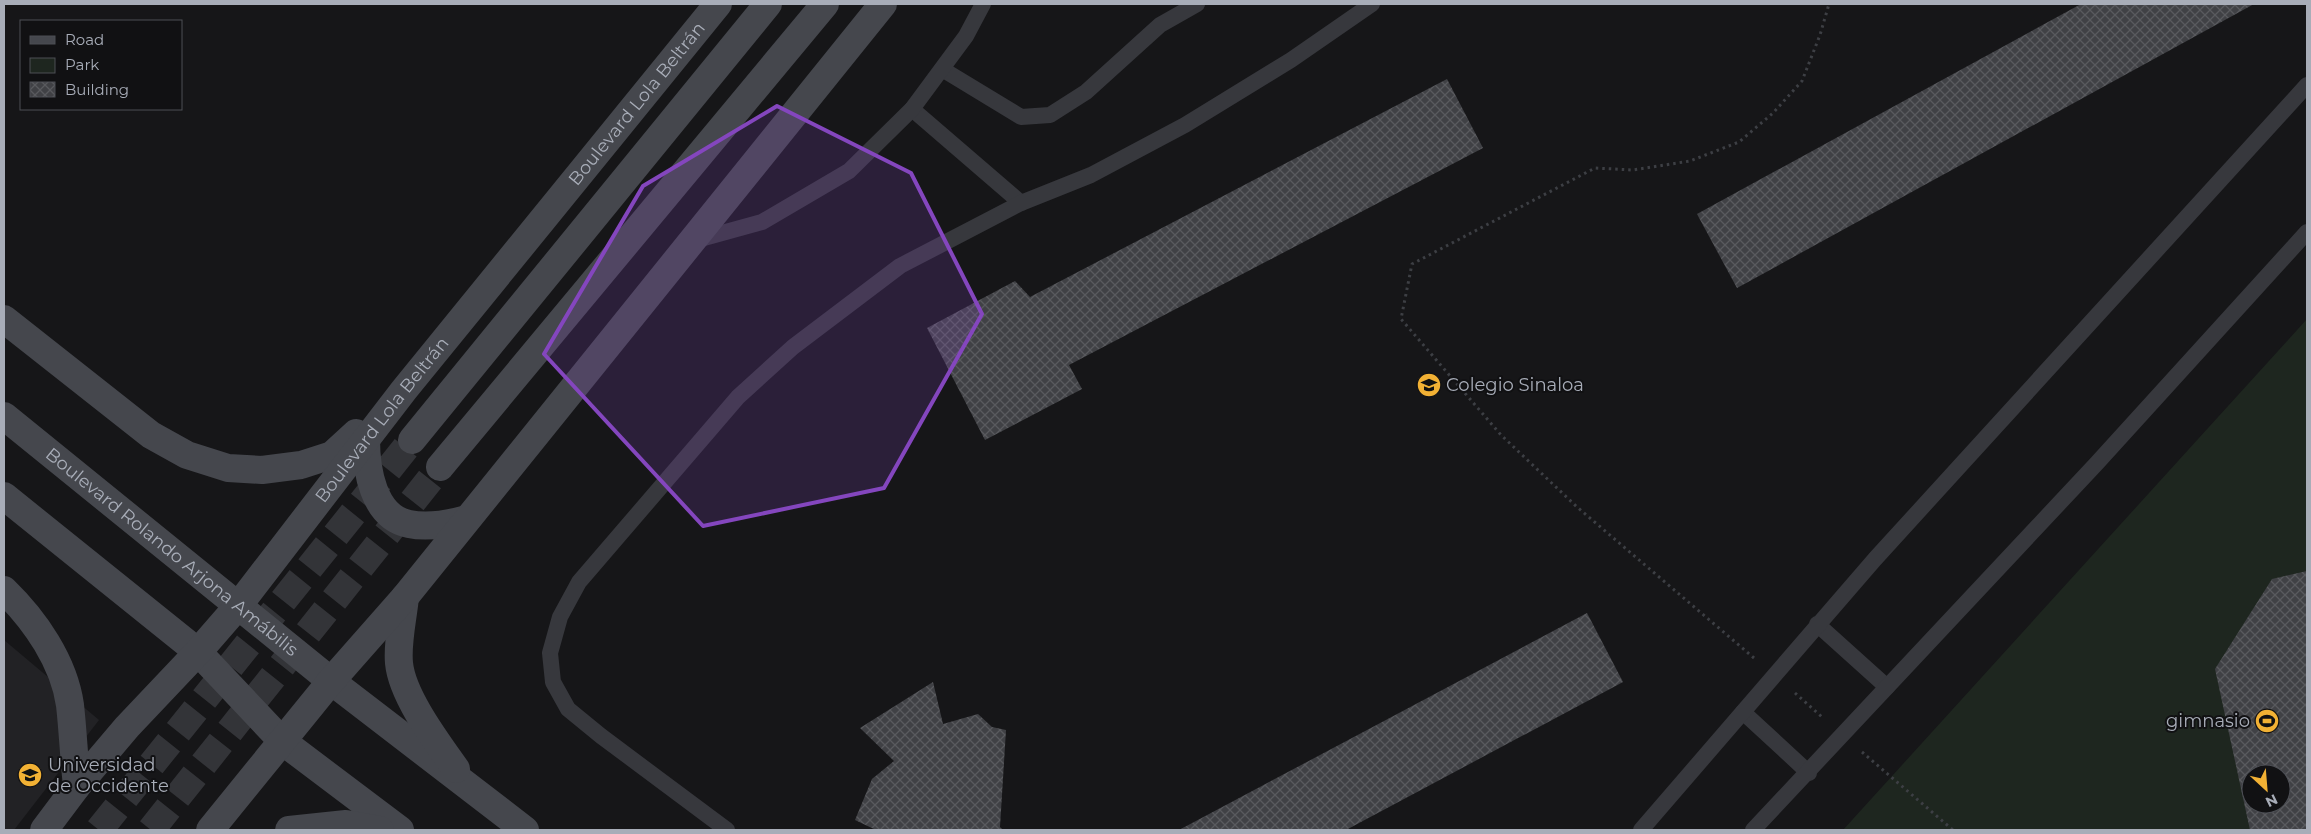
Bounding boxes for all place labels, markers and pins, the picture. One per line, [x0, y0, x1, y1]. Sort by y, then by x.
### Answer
school or university icon: Colegio Sinaloa [1416, 372, 1442, 398]
place label: Colegio Sinaloa [1446, 374, 1584, 396]
sports icon: gimnasio [2254, 708, 2280, 734]
place label: gimnasio [2166, 710, 2250, 732]
place label: Universidad de Occidente [48, 754, 169, 797]
school or university icon: Universidad de Occidente [17, 762, 43, 788]

